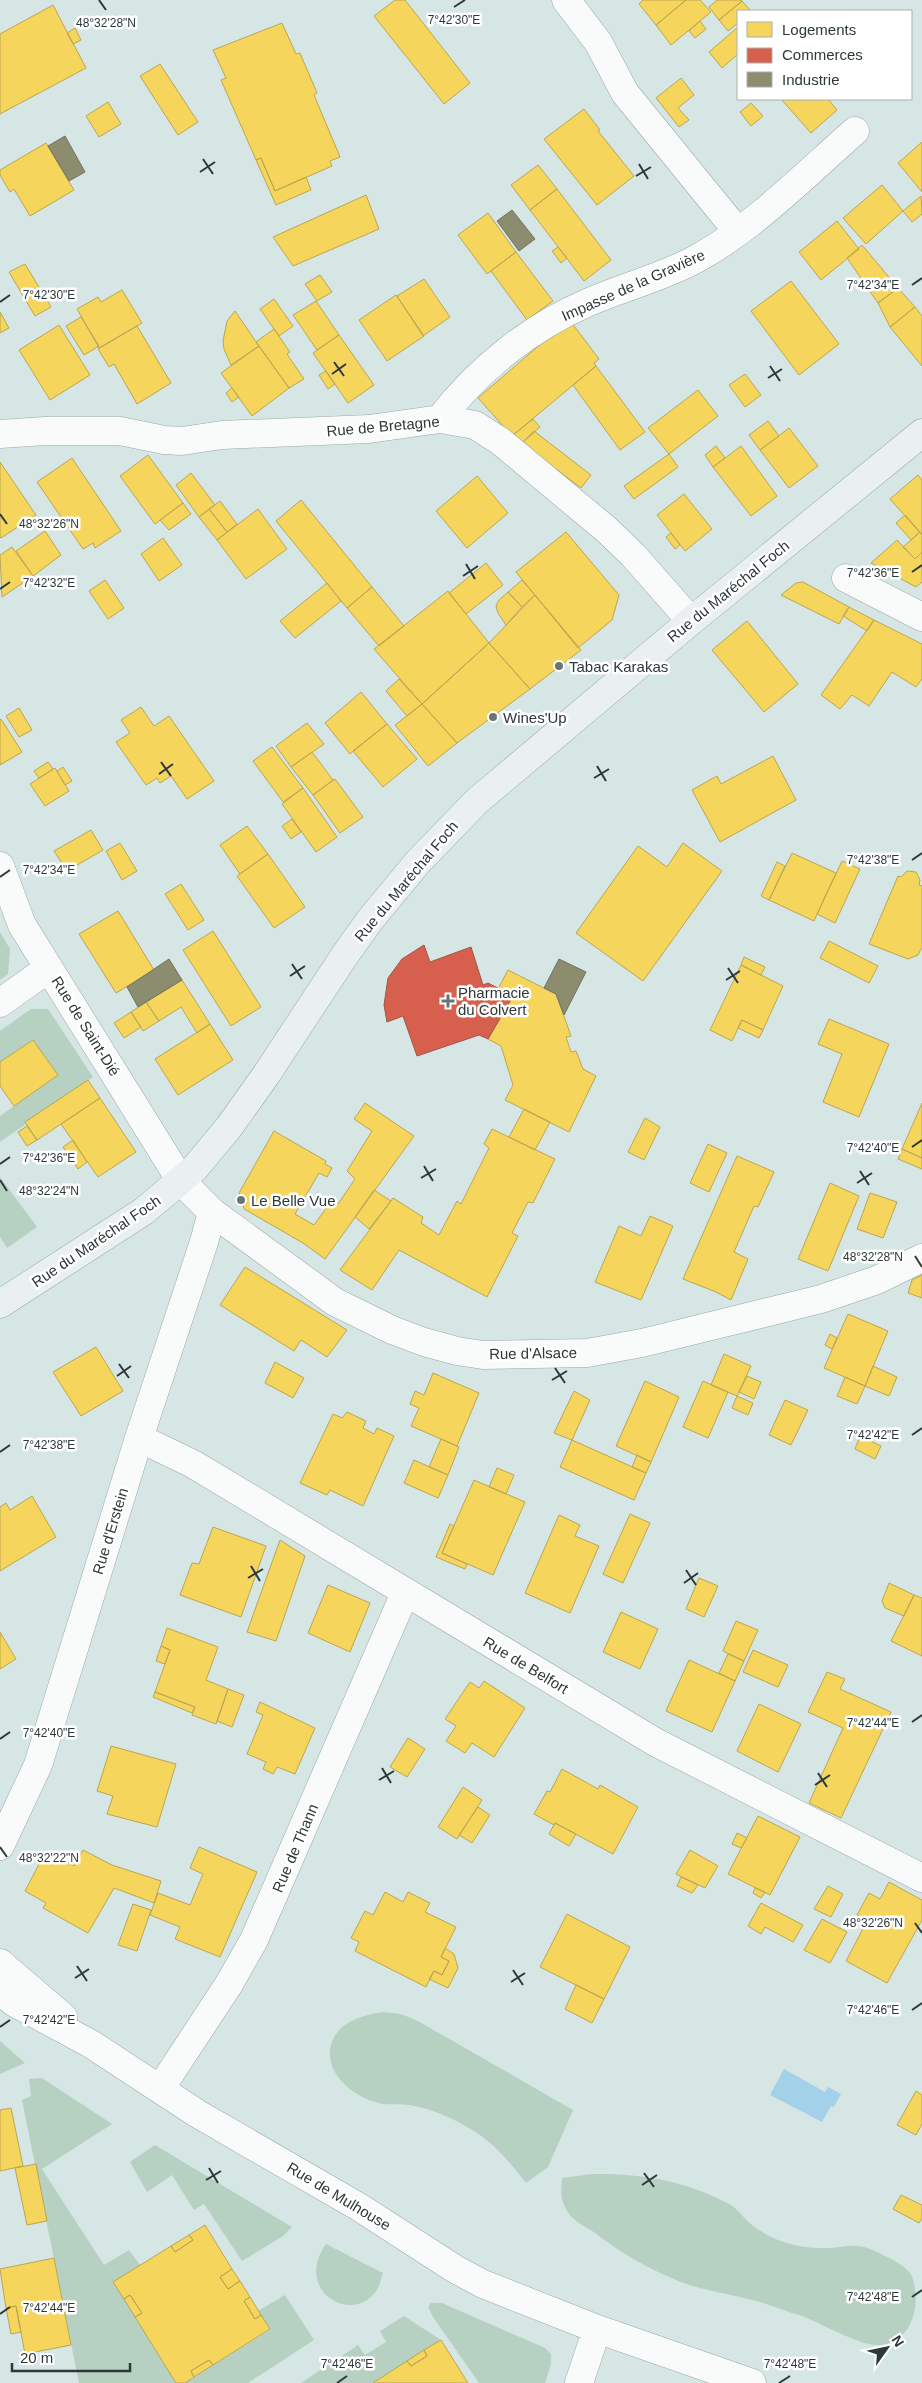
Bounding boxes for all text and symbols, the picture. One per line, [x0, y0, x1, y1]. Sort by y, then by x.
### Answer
legend [737, 10, 912, 100]
text: 7°42'30"E [428, 13, 480, 27]
text: 48°32'28"N [76, 16, 136, 30]
text: Logements [782, 21, 856, 38]
text: Commerces [782, 46, 863, 63]
text: Industrie [782, 71, 840, 88]
street label: Impasse de la Gravière [559, 246, 707, 324]
text: 7°42'34"E [847, 278, 899, 292]
text: 7°42'30"E [23, 288, 75, 302]
street label: Rue de Bretagne [326, 413, 440, 439]
text: 48°32'26"N [19, 517, 79, 531]
street label: Rue du Maréchal Foch [664, 537, 792, 645]
text: 7°42'36"E [847, 566, 899, 580]
text: 7°42'32"E [23, 576, 75, 590]
place label: Tabac Karakas [569, 658, 668, 675]
marker: Tabac Karakas [553, 660, 565, 672]
place label: Wines'Up [503, 709, 567, 726]
marker: Wines'Up [487, 711, 499, 723]
street label: Rue du Maréchal Foch [351, 817, 461, 945]
text: 7°42'38"E [847, 853, 899, 867]
text: 7°42'34"E [23, 863, 75, 877]
street label: Rue de Saint-Dié [49, 973, 123, 1079]
place label: Pharmacie du Colvert [458, 984, 530, 1018]
marker: Pharmacie du Colvert [442, 995, 454, 1007]
text: 7°42'40"E [847, 1141, 899, 1155]
text: 7°42'36"E [23, 1151, 75, 1165]
text: 48°32'24"N [19, 1184, 79, 1198]
street label: Rue du Maréchal Foch [28, 1192, 164, 1290]
place label: Le Belle Vue [251, 1192, 336, 1209]
marker: Le Belle Vue [235, 1194, 247, 1206]
text: 48°32'28"N [843, 1250, 903, 1264]
street label: Rue d'Alsace [489, 1344, 577, 1362]
text: 7°42'42"E [847, 1428, 899, 1442]
text: 7°42'38"E [23, 1438, 75, 1452]
street label: Rue d'Erstein [89, 1486, 131, 1576]
street label: Rue de Belfort [481, 1633, 572, 1697]
text: 7°42'44"E [847, 1716, 899, 1730]
text: 7°42'40"E [23, 1726, 75, 1740]
street label: Rue de Thann [269, 1801, 321, 1895]
text: 48°32'22"N [19, 1851, 79, 1865]
text: 48°32'26"N [843, 1916, 903, 1930]
text: 7°42'46"E [847, 2003, 899, 2017]
text: 7°42'42"E [23, 2013, 75, 2027]
street label: Rue de Mulhouse [284, 2158, 394, 2234]
text: 7°42'48"E [847, 2290, 899, 2304]
text: 7°42'44"E [23, 2301, 75, 2315]
north arrow [862, 2323, 912, 2373]
text: N [888, 2332, 907, 2350]
scale bar [12, 2340, 130, 2372]
text: 20 m [20, 2349, 53, 2366]
text: 7°42'46"E [321, 2357, 373, 2371]
text: 7°42'48"E [764, 2357, 816, 2371]

